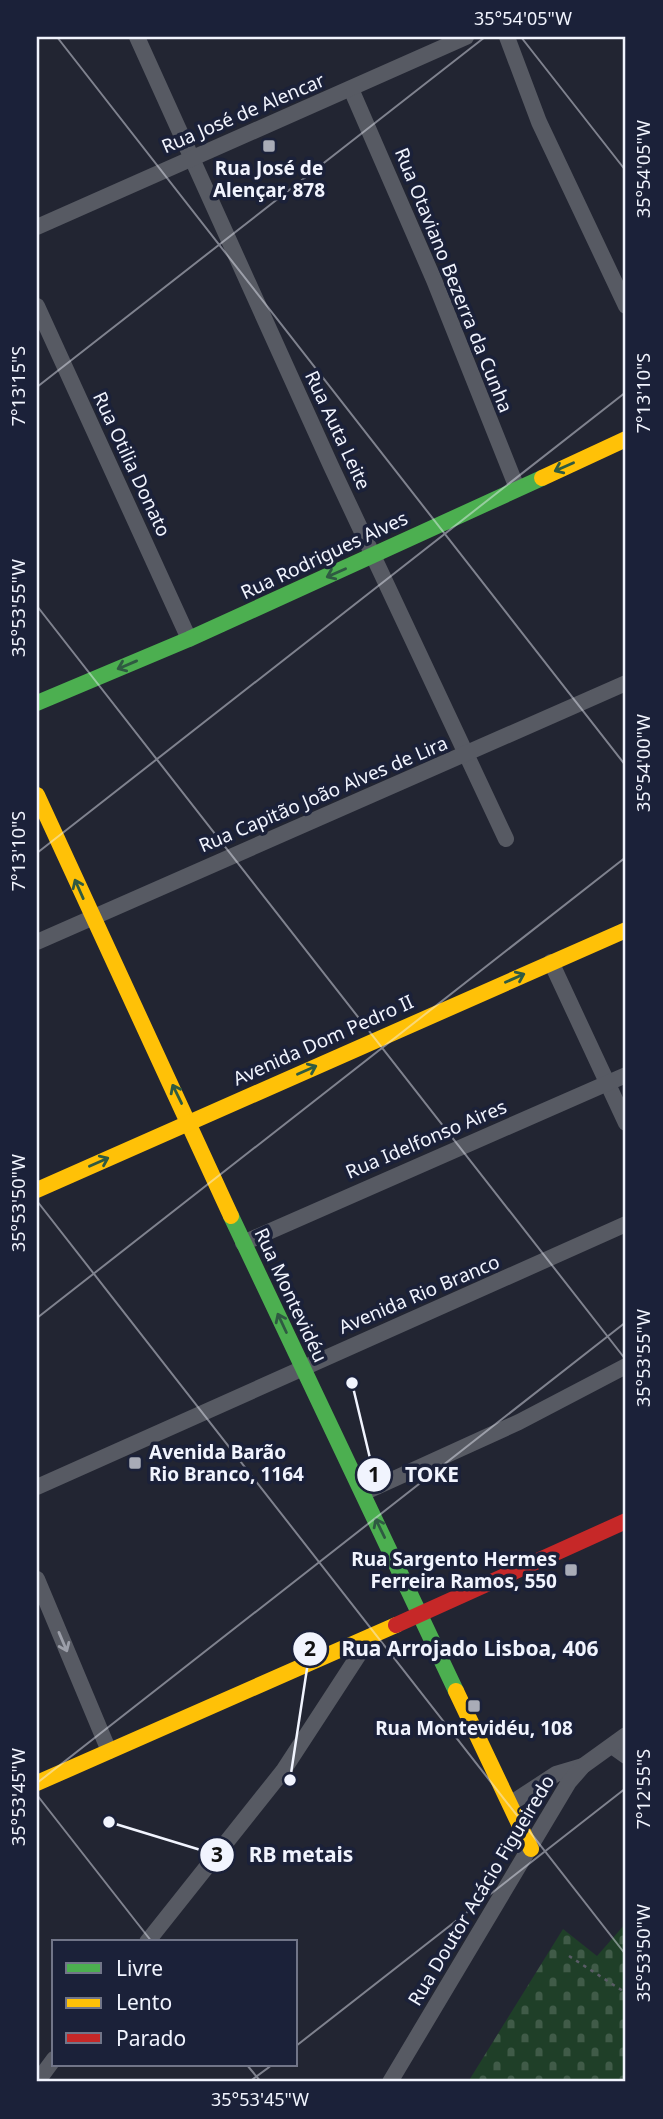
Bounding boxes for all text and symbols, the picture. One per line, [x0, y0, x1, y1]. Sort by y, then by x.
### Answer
text: 35°54'05"W [474, 6, 572, 30]
street label: Rua José de Alencar [157, 67, 329, 159]
text: 35°54'05"W [631, 120, 655, 218]
marker: Rua José de Alençar, 878 [261, 138, 277, 154]
street label: Rua Otaviano Bezerra da Cunha [389, 144, 519, 416]
place label: Rua José de Alençar, 878 [213, 155, 325, 203]
text: 7°13'15"S [6, 346, 30, 426]
text: 7°13'10"S [631, 353, 655, 433]
street label: Rua Auta Leite [299, 366, 377, 494]
street label: Rua Otilia Donato [87, 387, 177, 541]
one-way arrow [554, 461, 575, 474]
street label: Rua Rodrigues Alves [236, 505, 412, 605]
text: 35°53'55"W [6, 559, 30, 657]
one-way arrow [325, 567, 347, 580]
one-way arrow [117, 659, 139, 672]
text: 35°54'00"W [631, 714, 655, 812]
street label: Rua Capitão João Alves de Lira [195, 730, 451, 858]
text: 7°13'10"S [6, 811, 30, 891]
one-way arrow [72, 879, 85, 900]
one-way arrow [504, 971, 525, 984]
street label: Avenida Dom Pedro II [229, 988, 417, 1092]
one-way arrow [296, 1063, 317, 1076]
one-way arrow [169, 1084, 183, 1105]
street label: Rua Idelfonso Aires [342, 1093, 510, 1185]
text: 35°53'50"W [6, 1154, 30, 1252]
one-way arrow [88, 1155, 109, 1168]
street label: Rua Montevidéu [248, 1224, 334, 1366]
street label: Avenida Rio Branco [335, 1248, 503, 1340]
text: 35°53'55"W [631, 1309, 655, 1407]
one-way arrow [275, 1313, 288, 1334]
place label: Avenida Barão Rio Branco, 1164 [149, 1439, 304, 1487]
callout: TOKE [356, 1454, 473, 1496]
marker: Avenida Barão Rio Branco, 1164 [127, 1455, 143, 1471]
text: 1 [368, 1460, 380, 1488]
text: TOKE [405, 1460, 459, 1488]
one-way arrow [372, 1518, 386, 1539]
place label: Rua Sargento Hermes Ferreira Ramos, 550 [351, 1546, 557, 1594]
marker: Rua Sargento Hermes Ferreira Ramos, 550 [563, 1562, 579, 1578]
callout: Rua Arrojado Lisboa, 406 [293, 1628, 613, 1670]
one-way arrow [57, 1631, 70, 1652]
text: 2 [304, 1634, 316, 1662]
text: Rua Arrojado Lisboa, 406 [341, 1634, 599, 1662]
marker: Rua Montevidéu, 108 [466, 1698, 482, 1714]
place label: Rua Montevidéu, 108 [375, 1715, 573, 1741]
text: 35°53'45"W [6, 1748, 30, 1846]
text: 7°12'55"S [631, 1749, 655, 1829]
street label: Rua Doutor Acácio Figueiredo [402, 1770, 560, 2010]
callout: RB metais [199, 1834, 367, 1876]
text: 3 [211, 1840, 223, 1868]
text: RB metais [249, 1840, 353, 1868]
text: 35°53'50"W [631, 1904, 655, 2002]
legend [52, 1940, 298, 2066]
text: Livre [116, 1954, 163, 1982]
text: Lento [116, 1988, 172, 2016]
text: Parado [116, 2024, 186, 2052]
text: 35°53'45"W [211, 2087, 309, 2111]

